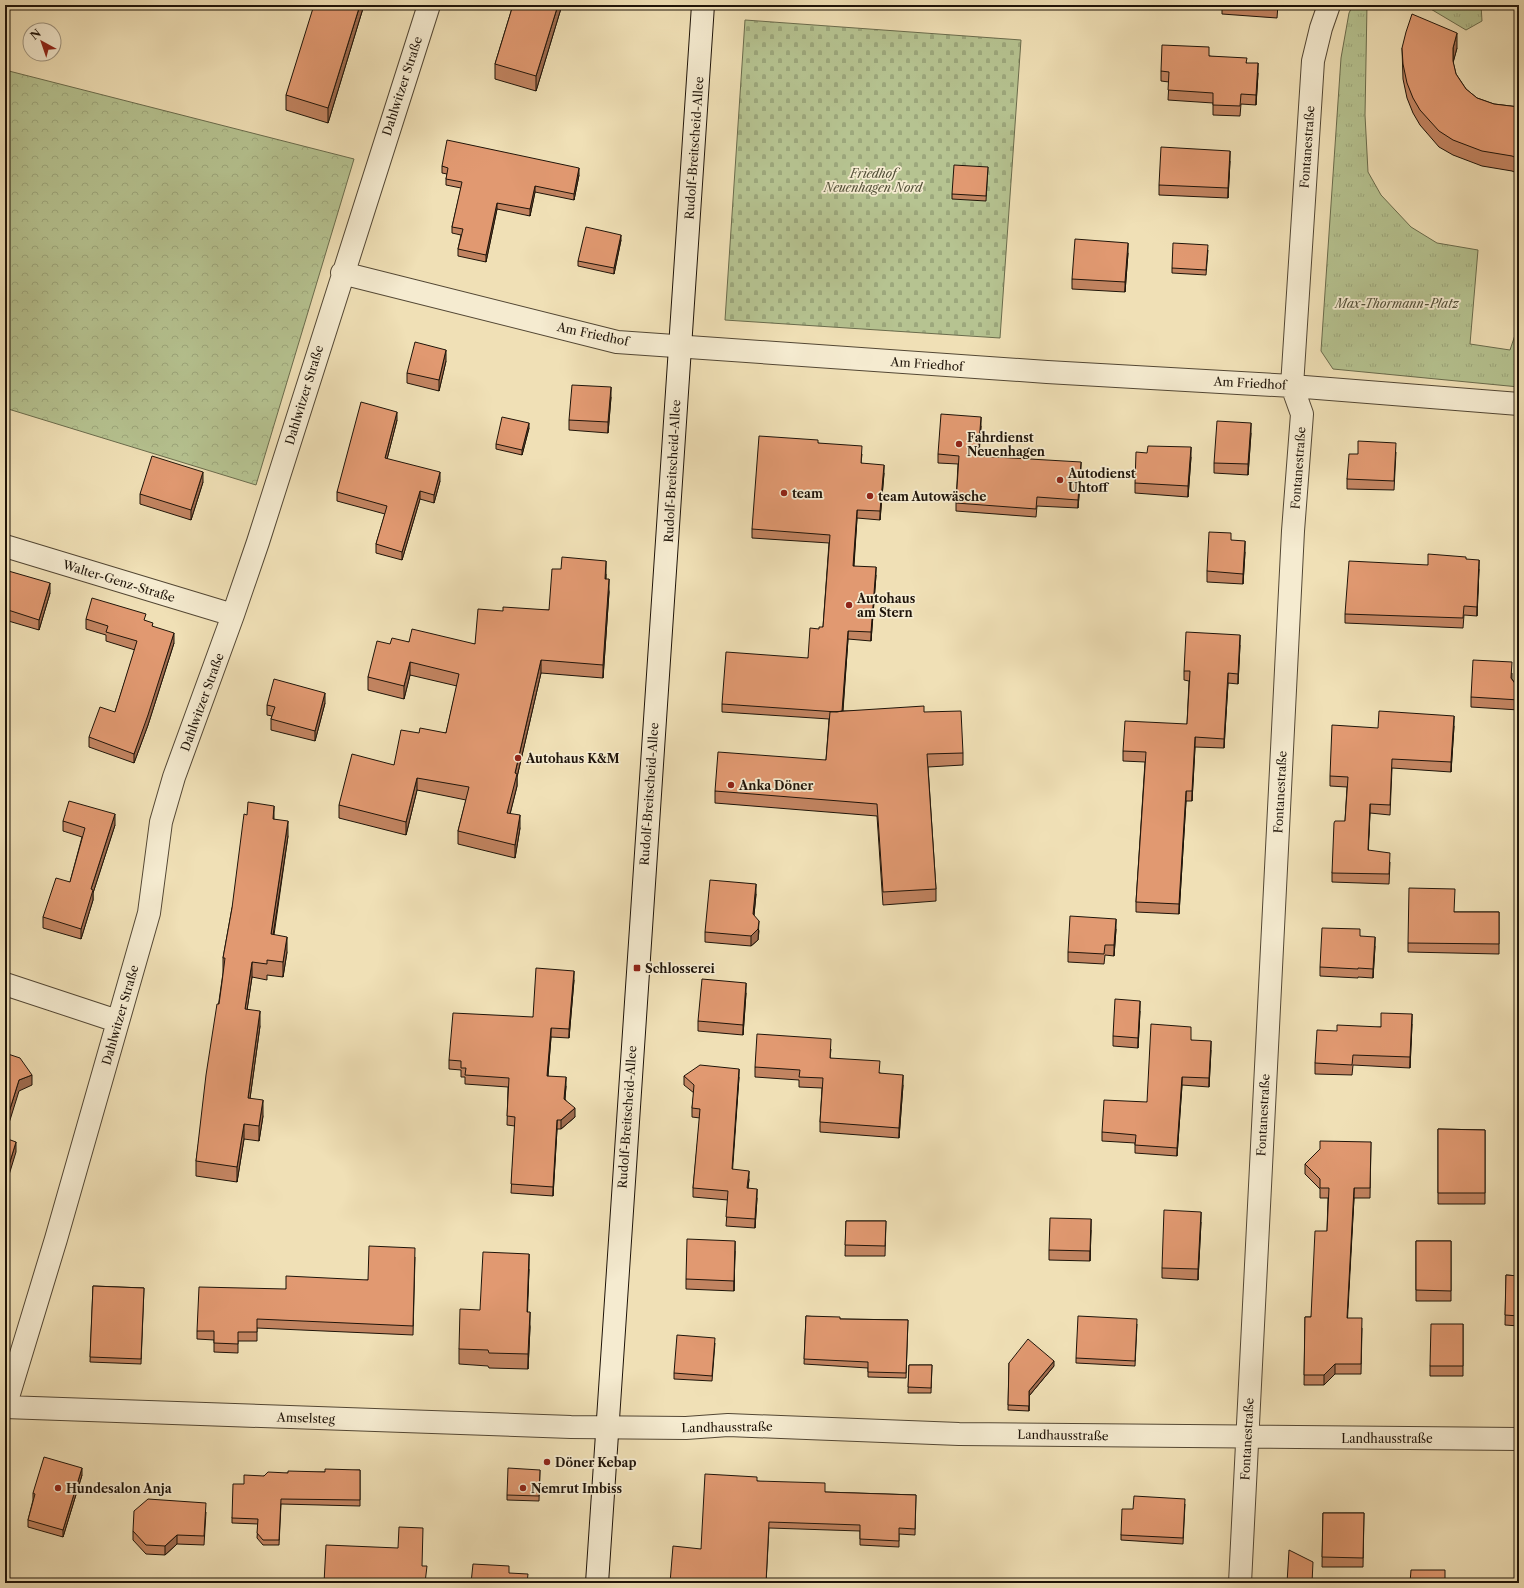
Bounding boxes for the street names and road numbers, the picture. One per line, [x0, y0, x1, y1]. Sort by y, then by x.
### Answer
street label: Dahlwitzer Straße [379, 34, 425, 138]
street label: Rudolf-Breitscheid-Allee [682, 76, 706, 220]
street label: Fontanestraße [1297, 105, 1317, 189]
street label: Am Friedhof [555, 319, 632, 349]
street label: Dahlwitzer Straße [282, 343, 326, 447]
street label: Am Friedhof [889, 354, 966, 374]
street label: Am Friedhof [1212, 374, 1288, 392]
street label: Rudolf-Breitscheid-Allee [661, 399, 683, 543]
street label: Fontanestraße [1288, 426, 1308, 510]
street label: Walter-Genz-Straße [60, 557, 177, 605]
street label: Dahlwitzer Straße [177, 651, 227, 753]
street label: Rudolf-Breitscheid-Allee [637, 722, 661, 866]
street label: Fontanestraße [1270, 750, 1290, 834]
street label: Dahlwitzer Straße [99, 963, 142, 1067]
street label: Rudolf-Breitscheid-Allee [615, 1045, 639, 1189]
street label: Fontanestraße [1253, 1073, 1273, 1157]
street label: Fontanestraße [1237, 1397, 1257, 1481]
street label: Amselsteg [276, 1409, 336, 1427]
street label: Landhausstraße [681, 1419, 773, 1435]
street label: Landhausstraße [1017, 1427, 1109, 1443]
street label: Landhausstraße [1341, 1431, 1433, 1446]

